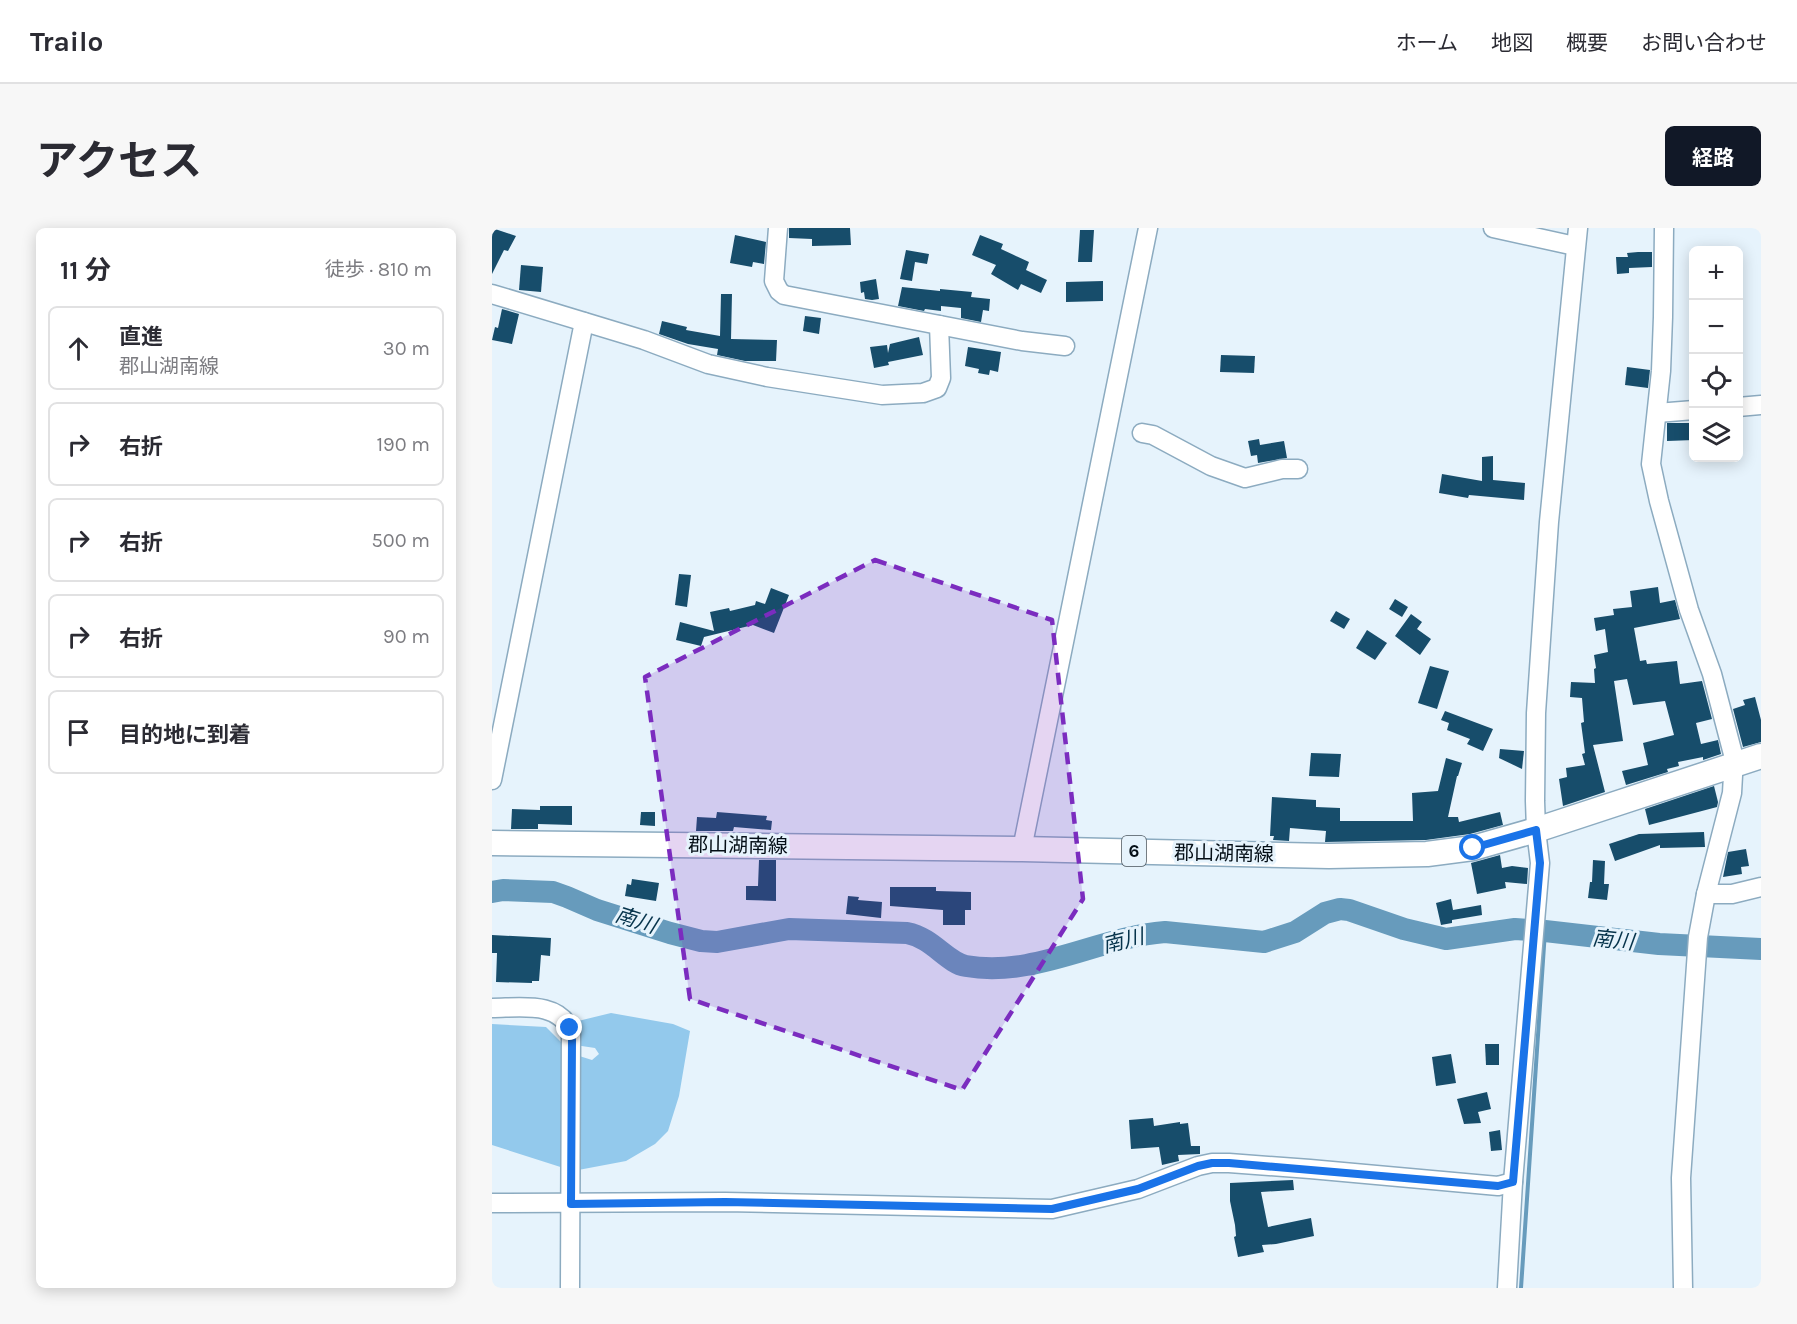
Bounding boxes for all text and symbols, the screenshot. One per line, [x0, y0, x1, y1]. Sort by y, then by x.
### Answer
text: Trailo [30, 25, 103, 58]
text: ホーム [1396, 31, 1458, 55]
text: 地図 [1491, 31, 1533, 55]
text: 概要 [1566, 31, 1608, 55]
text: お問い合わせ [1641, 31, 1767, 55]
button: 経路 [1665, 126, 1761, 186]
text: アクセス [36, 136, 202, 186]
map controls [1689, 246, 1743, 462]
button: + [1689, 246, 1743, 300]
text: 11 分 [60, 255, 111, 286]
text: 徒歩 · 810 m [325, 258, 432, 281]
button: − [1689, 300, 1743, 354]
text: 直進 [119, 324, 163, 350]
icon: ahead [62, 332, 95, 365]
text: 30 m [383, 337, 430, 360]
button: locate [1689, 354, 1743, 408]
text: 郡山湖南線 [119, 355, 219, 378]
button: layers [1689, 408, 1743, 462]
icon: right [62, 428, 95, 461]
text: 190 m [376, 433, 430, 456]
text: 右折 [119, 434, 163, 460]
icon: right [62, 524, 95, 557]
text: 500 m [372, 529, 430, 552]
text: 右折 [119, 530, 163, 556]
icon: right [62, 620, 95, 653]
text: 90 m [383, 625, 430, 648]
text: 右折 [119, 626, 163, 652]
icon: arrive [62, 716, 95, 749]
text: 目的地に到着 [119, 722, 251, 748]
street label: 郡山湖南線 [688, 833, 788, 858]
route start [1459, 834, 1485, 860]
road number: 6 [1122, 836, 1146, 866]
street label: 郡山湖南線 [1174, 841, 1274, 866]
water label: 南川 [612, 902, 662, 939]
water label: 南川 [1100, 924, 1148, 958]
water label: 南川 [1591, 926, 1637, 954]
route end [556, 1014, 582, 1040]

